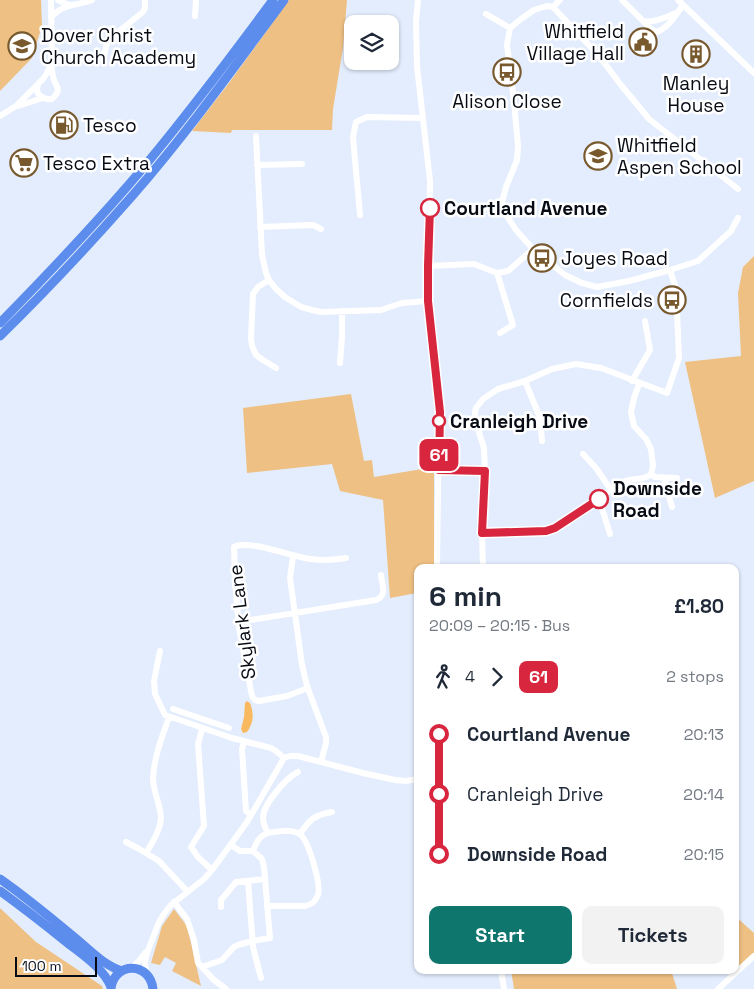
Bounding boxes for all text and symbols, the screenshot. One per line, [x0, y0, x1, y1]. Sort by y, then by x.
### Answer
map controls [344, 15, 399, 70]
button: layers [344, 15, 399, 70]
place label: Whitfield Village Hall [527, 19, 624, 66]
place label: Dover Christ Church Academy [41, 23, 196, 70]
public building icon: Whitfield Village Hall [628, 27, 658, 57]
school or university icon: Dover Christ Church Academy [7, 31, 37, 61]
building icon: Manley House [681, 39, 711, 69]
bus stop icon: Alison Close [492, 57, 522, 87]
place label: Manley House [663, 71, 729, 118]
place label: Alison Close [452, 89, 562, 114]
fuel station icon: Tesco [49, 110, 79, 140]
place label: Tesco [83, 113, 137, 138]
place label: Whitfield Aspen School [617, 133, 742, 180]
school or university icon: Whitfield Aspen School [583, 141, 613, 171]
supermarket icon: Tesco Extra [9, 148, 39, 178]
place label: Tesco Extra [43, 151, 150, 176]
place label: Courtland Avenue [444, 196, 607, 221]
marker: Courtland Avenue [420, 198, 440, 218]
bus stop icon: Joyes Road [527, 243, 557, 273]
place label: Joyes Road [561, 246, 668, 271]
bus stop icon: Cornfields [657, 285, 687, 315]
place label: Cornfields [560, 288, 653, 313]
place label: Cranleigh Drive [450, 409, 588, 434]
marker: Cranleigh Drive [432, 414, 446, 428]
line badge: 61 [416, 439, 462, 471]
text: 61 [429, 443, 449, 466]
place label: Downside Road [613, 476, 702, 523]
marker: Downside Road [589, 489, 609, 509]
street label: Skylark Lane [223, 563, 261, 681]
text: 6 min [429, 578, 502, 614]
text: £1.80 [674, 594, 724, 619]
text: 20:09 – 20:15 · Bus [429, 615, 570, 636]
icon: walk [429, 663, 457, 691]
icon: forward [483, 663, 511, 691]
text: 61 [529, 665, 548, 688]
text: 4 [465, 666, 475, 687]
text: 2 stops [666, 666, 724, 687]
text: Courtland Avenue [467, 722, 630, 747]
text: 20:13 [684, 724, 724, 745]
text: Cranleigh Drive [467, 782, 603, 807]
text: 20:14 [683, 784, 724, 805]
text: Downside Road [467, 842, 607, 867]
text: 20:15 [684, 844, 724, 865]
button: Start [429, 906, 572, 964]
button: Tickets [582, 906, 724, 964]
scale bar [15, 954, 98, 977]
text: 100 m [22, 957, 61, 975]

